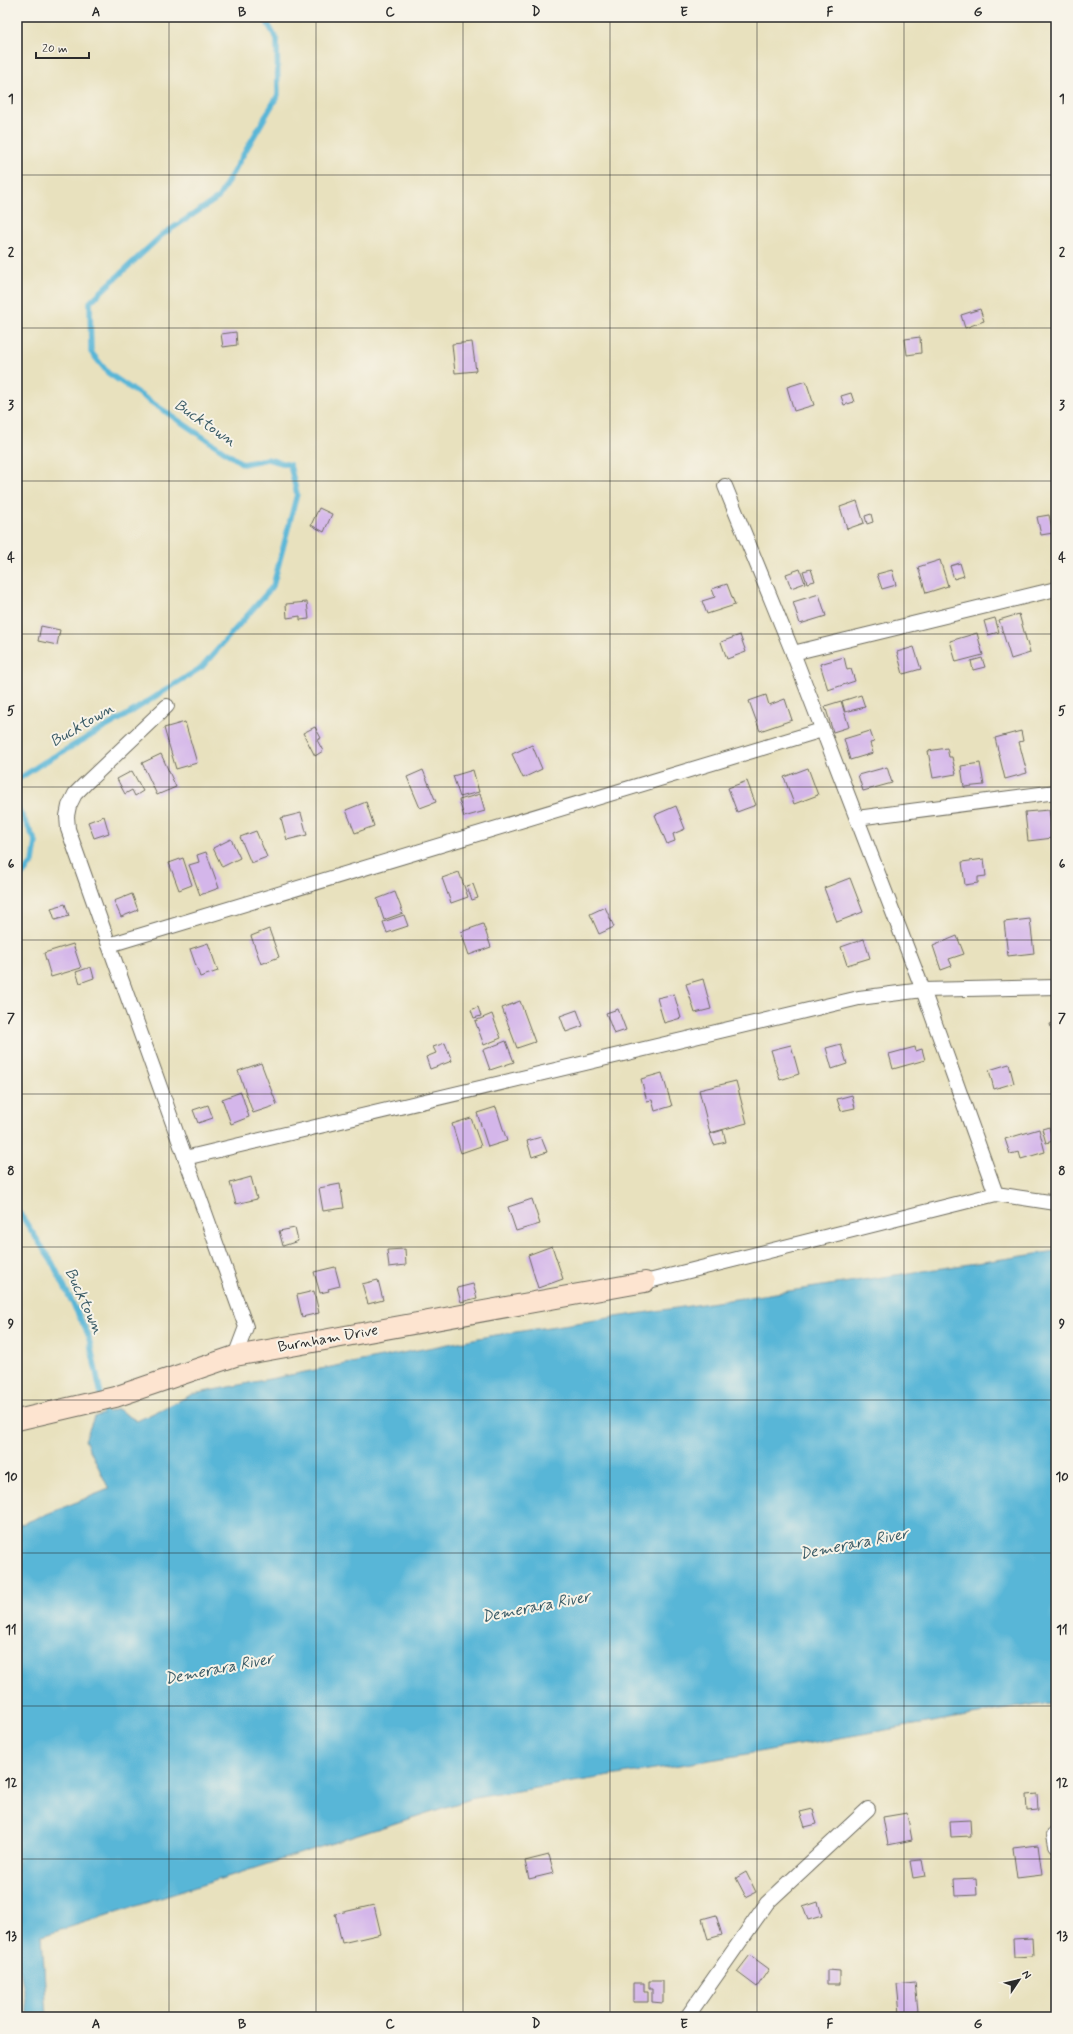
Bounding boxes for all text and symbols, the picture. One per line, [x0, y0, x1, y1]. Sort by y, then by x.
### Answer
text: A [92, 4, 100, 21]
text: B [238, 4, 247, 21]
text: C [385, 4, 395, 21]
text: D [532, 4, 541, 21]
text: E [680, 4, 688, 21]
text: F [827, 4, 834, 21]
text: G [974, 4, 983, 21]
scale bar [36, 34, 89, 60]
text: 20 m [42, 41, 68, 57]
text: 1 [8, 91, 14, 108]
text: 1 [1059, 91, 1065, 108]
text: 2 [8, 244, 15, 261]
text: 2 [1059, 244, 1066, 261]
water label: Bucktown [170, 395, 241, 452]
text: 3 [8, 397, 14, 414]
text: 3 [1059, 397, 1065, 414]
text: 4 [7, 550, 15, 567]
text: 4 [1058, 550, 1066, 567]
water label: Bucktown [46, 698, 118, 752]
text: 5 [7, 703, 15, 720]
text: 5 [1058, 703, 1066, 720]
text: 6 [8, 856, 15, 873]
text: 6 [1059, 856, 1066, 873]
text: 7 [7, 1010, 15, 1027]
text: 7 [1058, 1010, 1066, 1027]
text: 8 [7, 1163, 15, 1180]
text: 8 [1058, 1163, 1066, 1180]
water label: Bucktown [60, 1265, 109, 1338]
text: 9 [8, 1316, 15, 1333]
text: 9 [1059, 1316, 1066, 1333]
street label: Burnham Drive [276, 1320, 380, 1358]
text: 10 [4, 1469, 18, 1486]
text: 10 [1055, 1469, 1069, 1486]
water label: Demerara River [798, 1523, 912, 1565]
water label: Demerara River [480, 1586, 594, 1628]
text: 11 [5, 1622, 17, 1639]
text: 11 [1056, 1622, 1068, 1639]
water label: Demerara River [163, 1648, 277, 1690]
text: 12 [5, 1775, 17, 1792]
text: 12 [1056, 1775, 1068, 1792]
text: 13 [5, 1928, 17, 1945]
text: 13 [1056, 1928, 1068, 1945]
north arrow [999, 1960, 1039, 2000]
text: N [1019, 1968, 1034, 1982]
text: A [92, 2016, 100, 2033]
text: B [238, 2016, 247, 2033]
text: C [385, 2016, 395, 2033]
text: D [532, 2016, 541, 2033]
text: E [680, 2016, 688, 2033]
text: F [827, 2016, 834, 2033]
text: G [974, 2016, 983, 2033]

